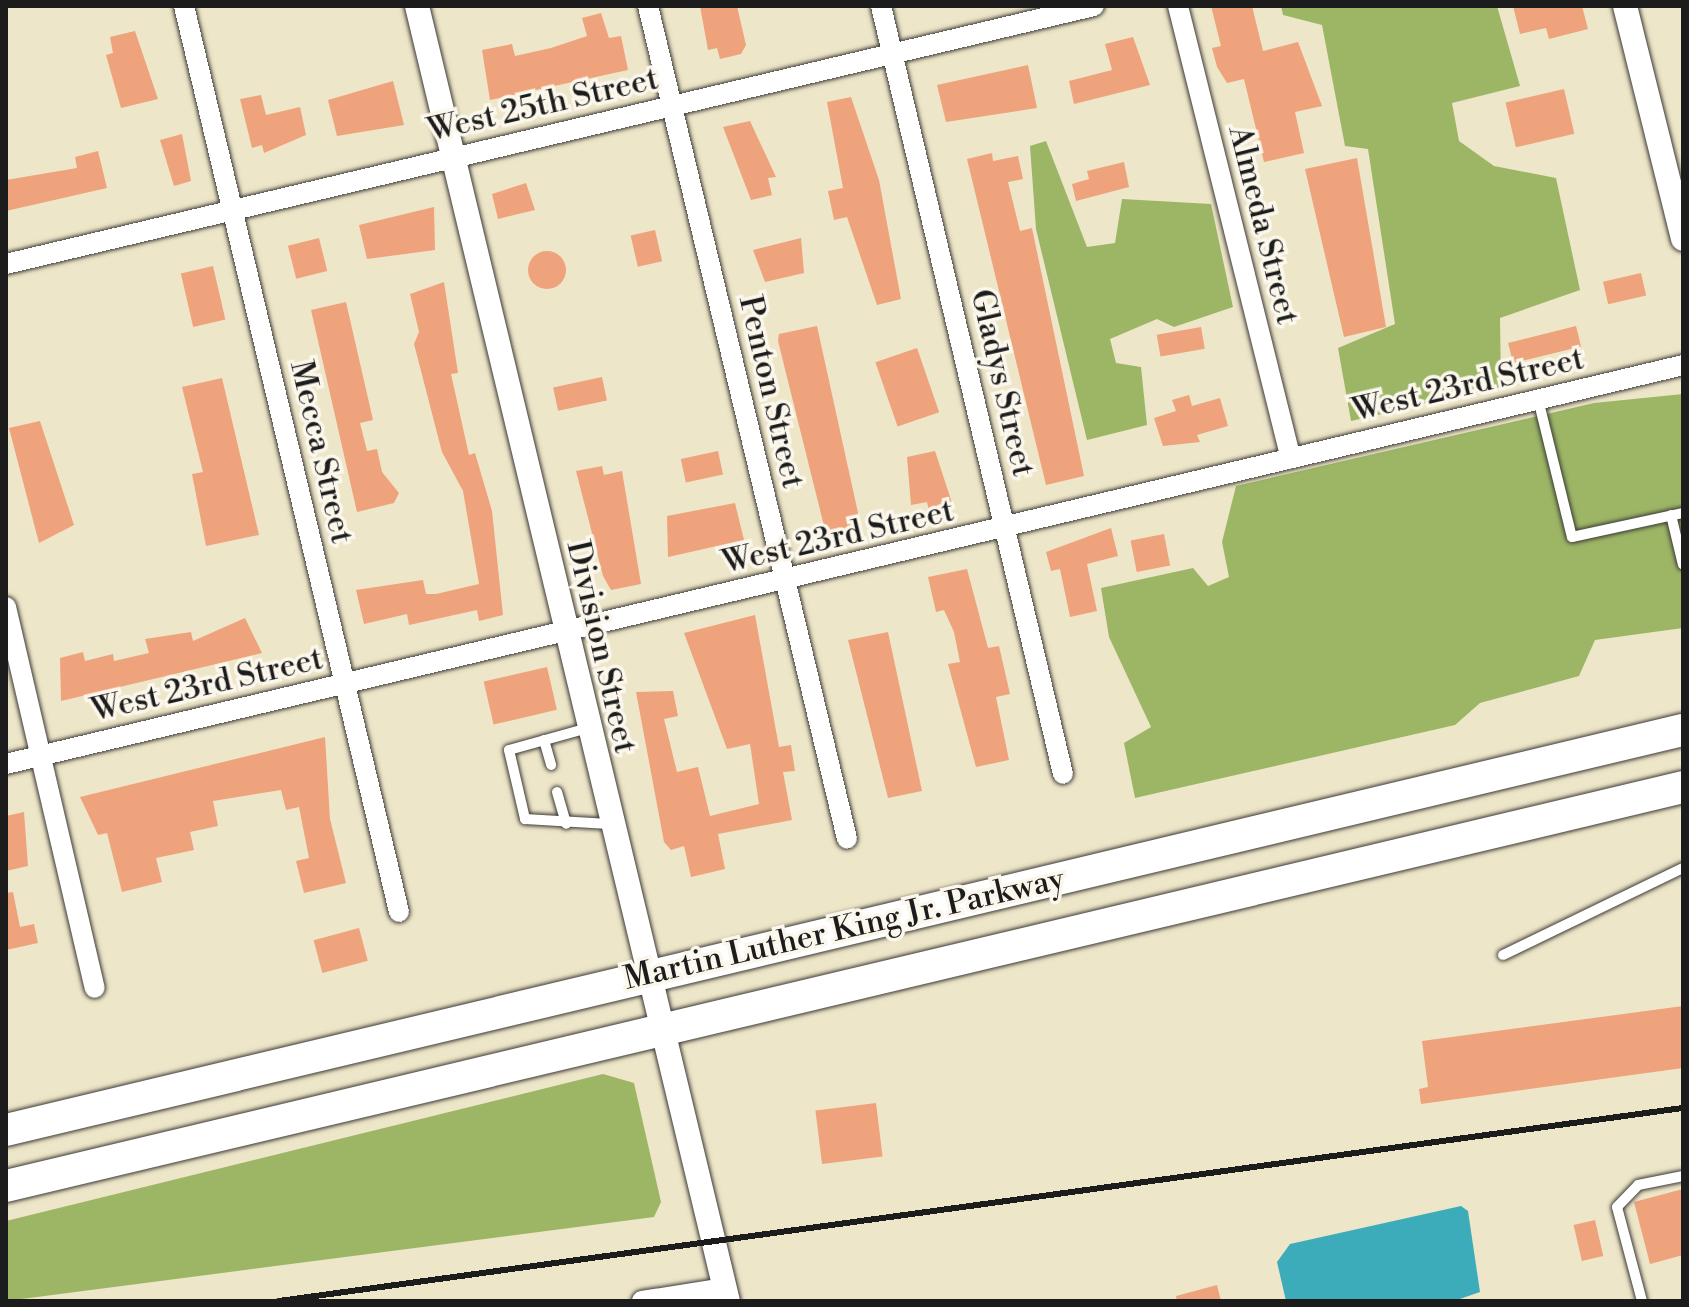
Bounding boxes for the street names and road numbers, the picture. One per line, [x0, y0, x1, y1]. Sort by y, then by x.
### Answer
street label: West 25th Street [424, 60, 662, 150]
street label: Almeda Street [1220, 122, 1306, 328]
street label: Gladys Street [962, 286, 1042, 480]
street label: Penton Street [730, 292, 812, 492]
street label: West 23rd Street [1348, 340, 1588, 430]
street label: Mecca Street [281, 357, 361, 547]
street label: West 23rd Street [718, 492, 958, 582]
street label: Division Street [558, 537, 644, 757]
street label: West 23rd Street [87, 640, 327, 730]
street label: Martin Luther King Jr. Parkway [620, 860, 1068, 998]

